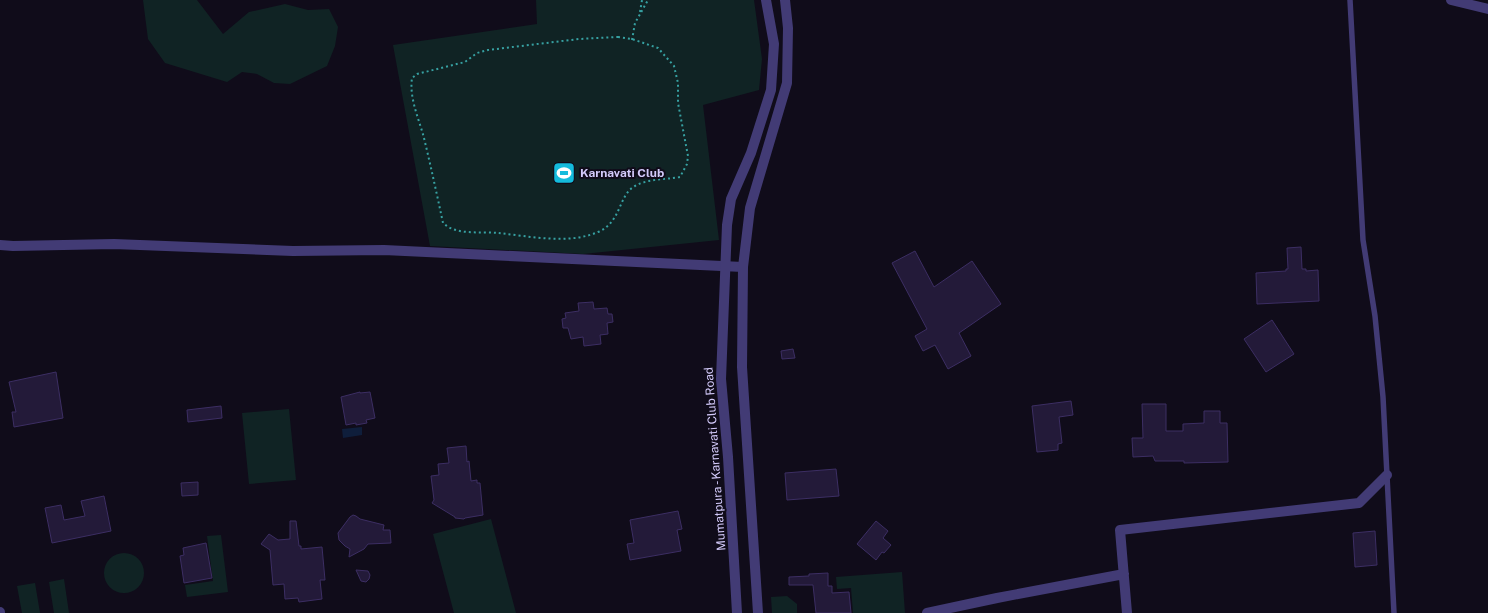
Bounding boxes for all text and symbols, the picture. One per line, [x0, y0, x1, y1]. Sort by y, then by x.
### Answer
sports icon: Karnavati Club [551, 160, 577, 186]
place label: Karnavati Club [580, 166, 664, 180]
street label: Mumatpura - Karnavati Club Road [702, 367, 728, 551]

